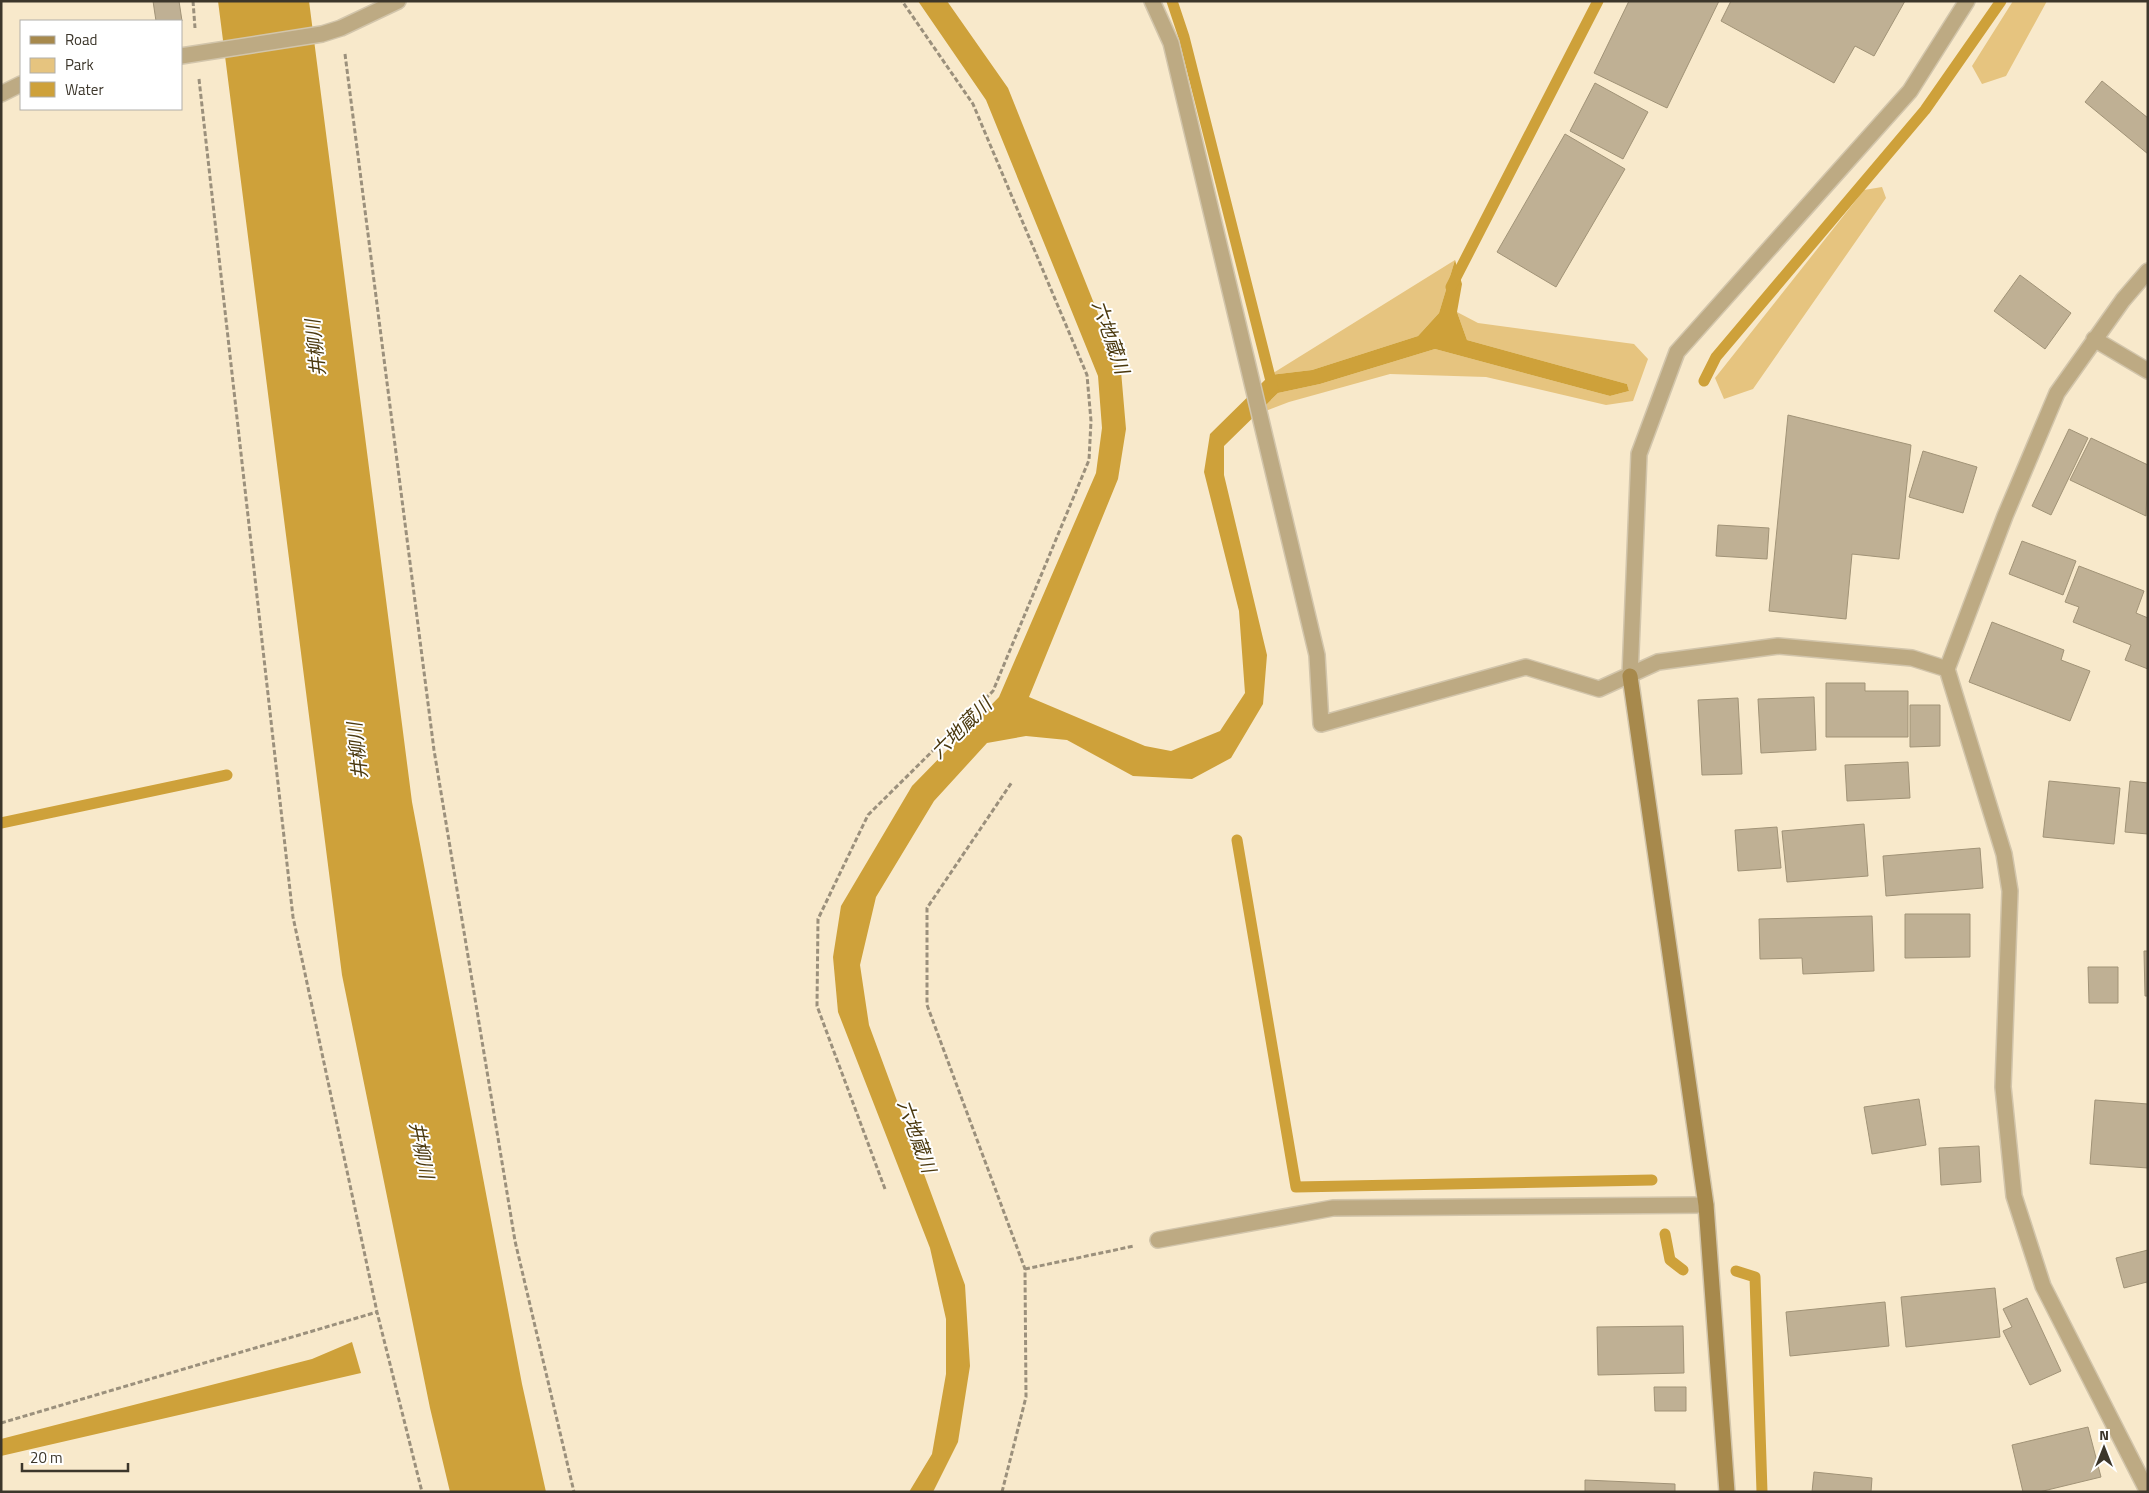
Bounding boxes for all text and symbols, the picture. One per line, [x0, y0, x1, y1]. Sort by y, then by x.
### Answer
legend [20, 20, 182, 110]
text: Road [65, 28, 97, 51]
text: Park [65, 53, 94, 76]
text: Water [65, 78, 104, 101]
water label: 六地蔵川 [1085, 296, 1138, 379]
water label: 井柳川 [297, 316, 332, 378]
water label: 六地蔵川 [924, 689, 999, 765]
water label: 井柳川 [339, 719, 374, 781]
water label: 六地蔵川 [891, 1095, 945, 1178]
water label: 井柳川 [403, 1119, 443, 1183]
north arrow [2079, 1423, 2129, 1473]
text: N [2099, 1424, 2109, 1445]
scale bar [22, 1440, 129, 1472]
text: 20 m [30, 1446, 63, 1469]

